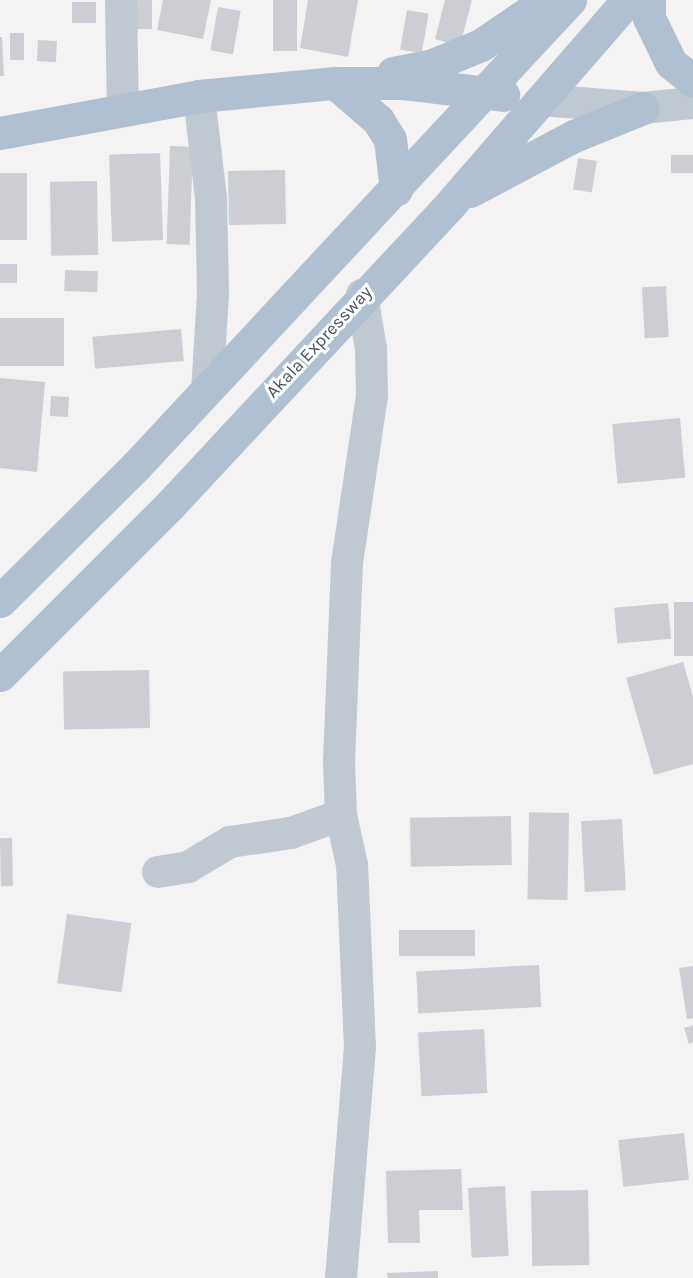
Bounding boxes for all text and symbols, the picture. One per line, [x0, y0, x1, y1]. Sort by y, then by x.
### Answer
street label: Akala Expressway [262, 281, 376, 403]

